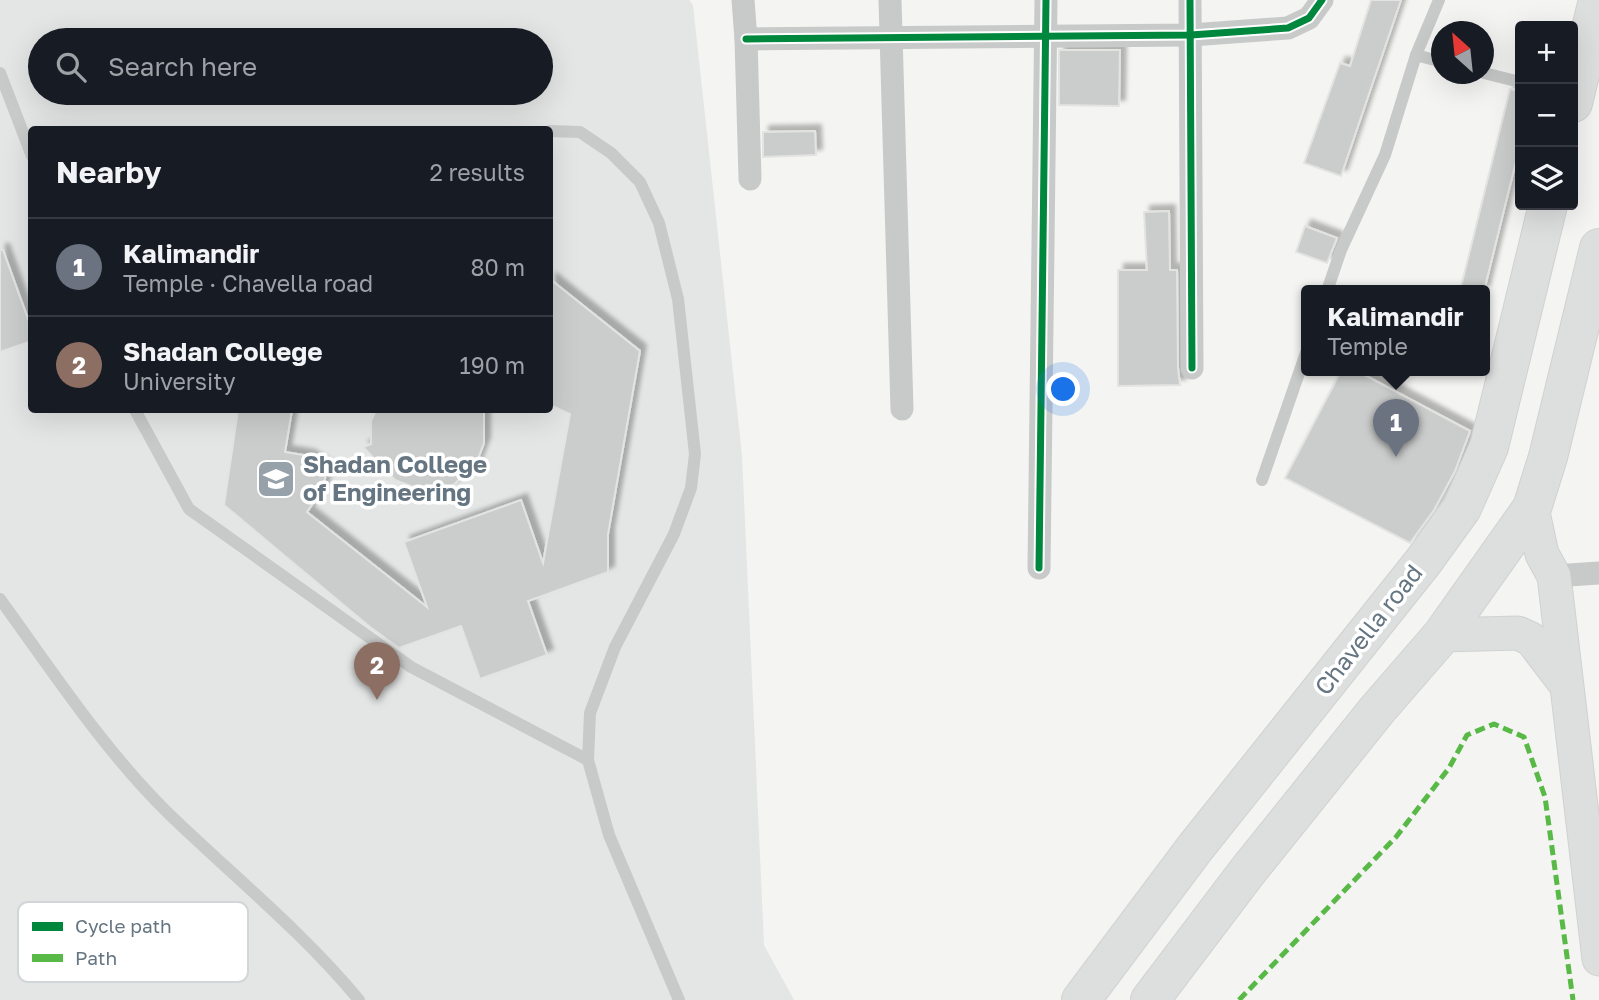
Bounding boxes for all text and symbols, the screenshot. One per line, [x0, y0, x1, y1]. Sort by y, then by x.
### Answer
north arrow [1431, 21, 1494, 84]
map controls [1515, 21, 1578, 210]
button: + [1515, 21, 1578, 84]
search box [28, 28, 553, 105]
icon: search [52, 48, 90, 86]
text: Search here [108, 51, 257, 82]
button: − [1515, 84, 1578, 147]
button: layers [1515, 147, 1578, 210]
text: Nearby [56, 154, 161, 190]
text: 2 results [429, 158, 525, 186]
text: Kalimandir [123, 238, 259, 269]
text: 1 [73, 253, 85, 281]
text: 80 m [471, 253, 525, 281]
text: Temple · Chavella road [123, 269, 373, 297]
popup [1301, 285, 1490, 376]
text: Kalimandir [1327, 301, 1464, 332]
text: Temple [1327, 332, 1408, 360]
text: Shadan College [123, 336, 323, 367]
text: 2 [72, 351, 86, 379]
text: 190 m [460, 351, 525, 379]
text: University [123, 367, 236, 395]
your location [1046, 372, 1080, 406]
pin: 1 [1373, 399, 1419, 457]
place label: Shadan College of Engineering [303, 449, 487, 506]
school or university icon: Shadan College of Engineering [255, 458, 297, 500]
street label: Chavella road [1308, 558, 1428, 700]
pin: 2 [354, 642, 400, 700]
legend [18, 902, 248, 982]
text: Cycle path [75, 914, 172, 937]
text: Path [75, 946, 117, 969]

